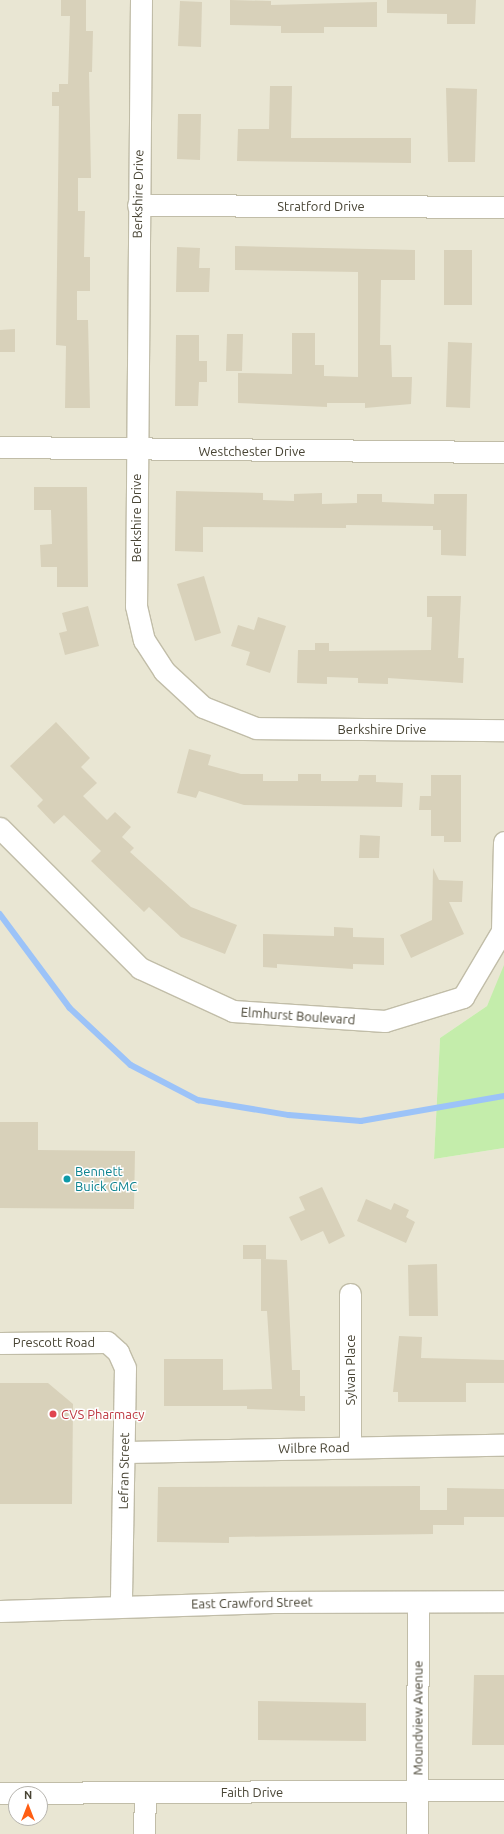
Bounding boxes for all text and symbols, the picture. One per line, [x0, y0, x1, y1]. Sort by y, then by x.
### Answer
street label: Berkshire Drive [129, 149, 147, 239]
street label: Stratford Drive [277, 198, 365, 214]
street label: Westchester Drive [199, 443, 305, 459]
street label: Berkshire Drive [128, 474, 144, 562]
street label: Berkshire Drive [338, 721, 426, 737]
street label: Elmhurst Boulevard [240, 1004, 356, 1028]
place label: Bennett Buick GMC [75, 1164, 137, 1195]
marker: Bennett Buick GMC [62, 1174, 72, 1184]
street label: Prescott Road [13, 1334, 95, 1350]
street label: Sylvan Place [342, 1335, 358, 1405]
place label: CVS Pharmacy [61, 1406, 144, 1422]
marker: CVS Pharmacy [48, 1409, 58, 1419]
street label: Lefran Street [116, 1432, 132, 1510]
street label: Wilbre Road [278, 1440, 350, 1456]
street label: East Crawford Street [191, 1594, 313, 1612]
street label: Moundview Avenue [410, 1661, 426, 1775]
street label: Faith Drive [221, 1784, 283, 1800]
north arrow [8, 1786, 48, 1826]
text: N [24, 1789, 32, 1801]

